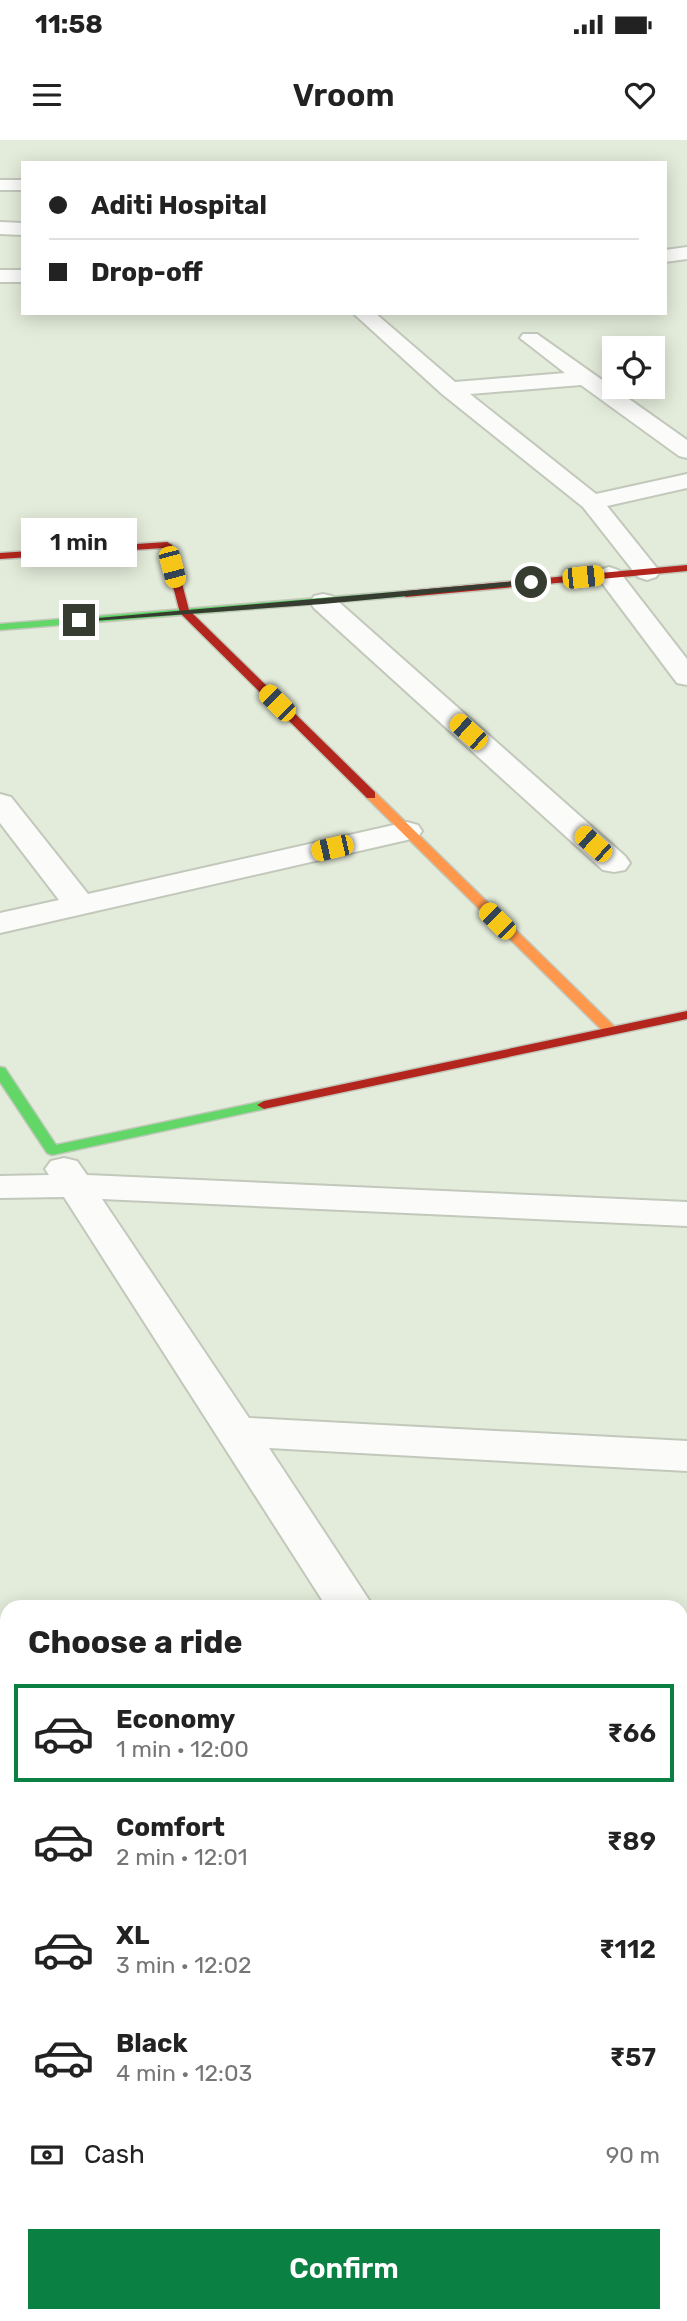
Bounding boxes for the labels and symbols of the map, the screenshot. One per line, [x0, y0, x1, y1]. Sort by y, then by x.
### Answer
callout: 1 min [21, 518, 137, 568]
car [157, 544, 188, 590]
car [562, 564, 605, 590]
route start [515, 566, 547, 598]
route end [63, 604, 95, 636]
car [255, 681, 300, 725]
car [446, 710, 491, 754]
car [571, 822, 616, 866]
car [310, 833, 355, 863]
car [475, 899, 520, 943]

